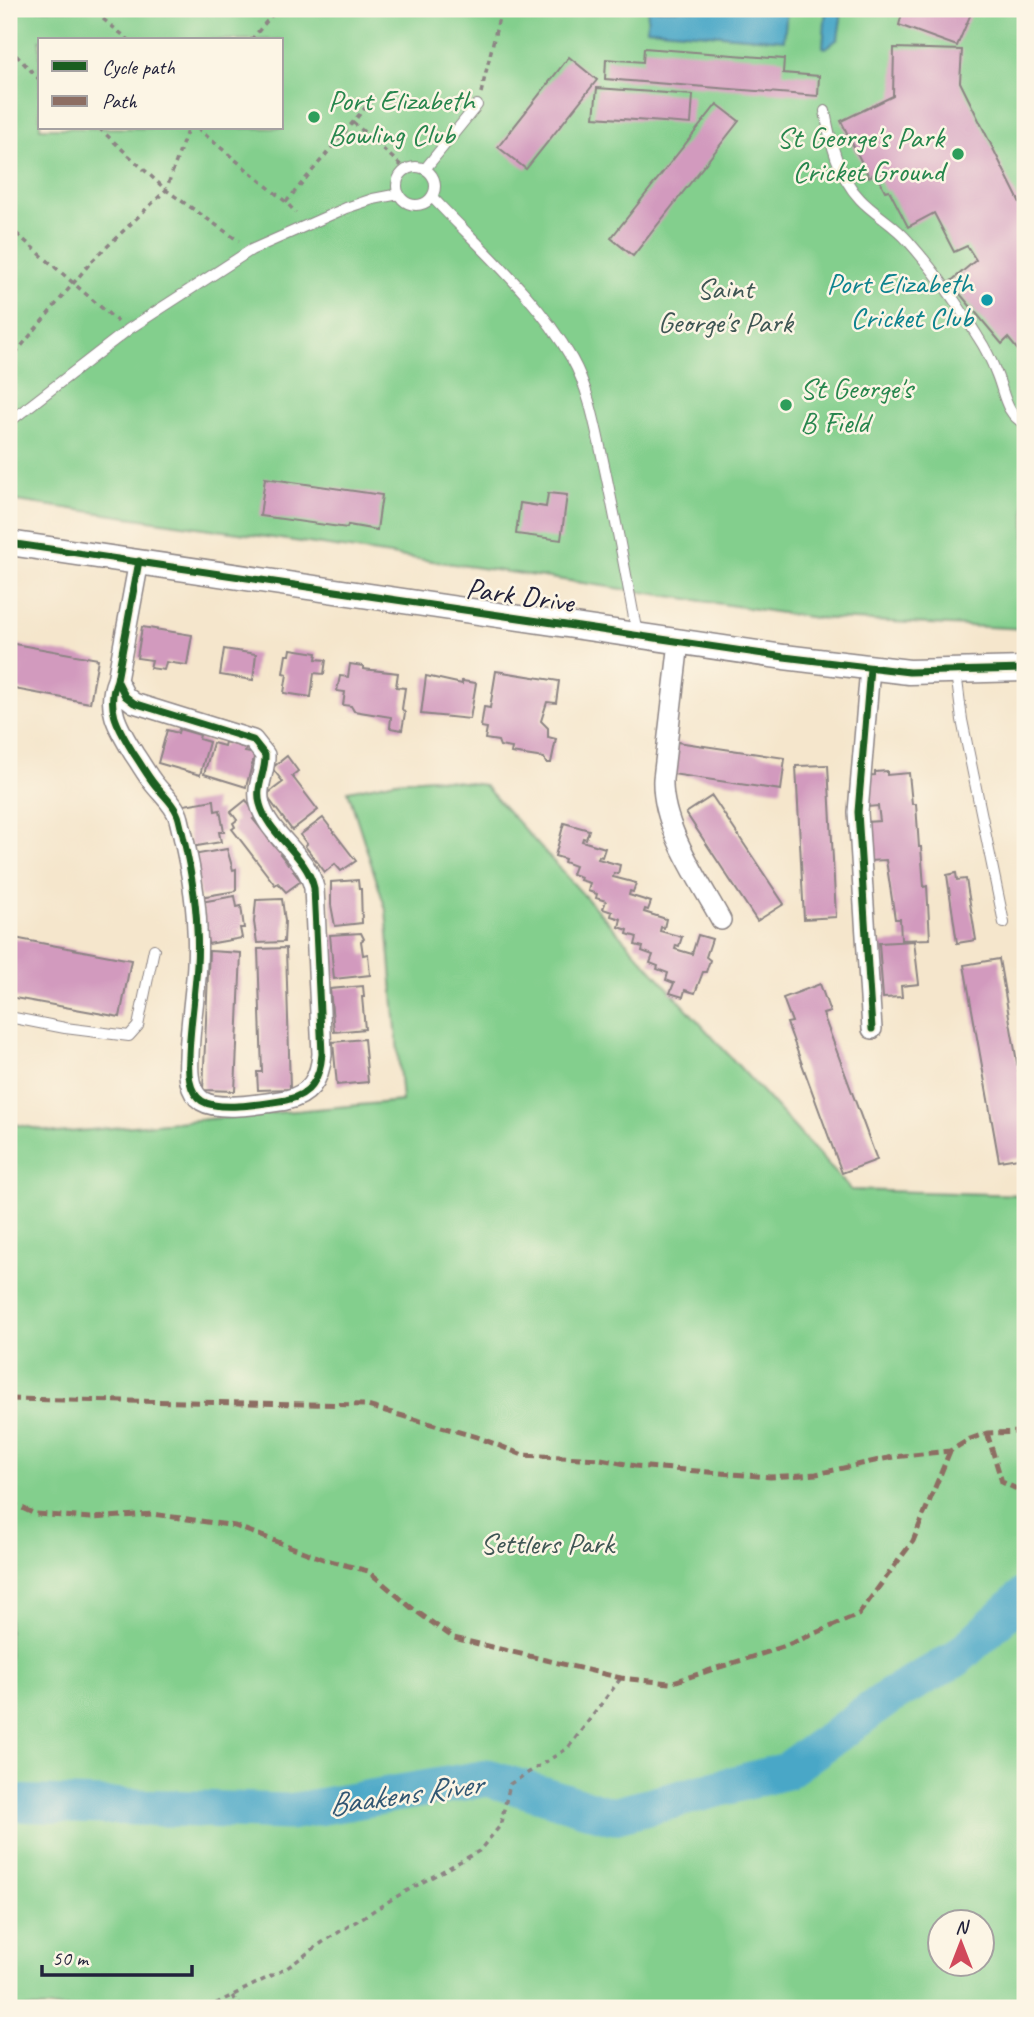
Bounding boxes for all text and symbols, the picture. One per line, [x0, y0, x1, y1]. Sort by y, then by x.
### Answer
legend [38, 38, 284, 130]
text: Cycle path [102, 54, 175, 80]
place label: Port Elizabeth Bowling Club [328, 81, 477, 153]
text: Path [102, 88, 138, 114]
marker: Port Elizabeth Bowling Club [306, 109, 322, 125]
place label: St George's Park Cricket Ground [777, 118, 948, 190]
marker: St George's Park Cricket Ground [950, 146, 966, 162]
place label: Port Elizabeth Cricket Club [826, 264, 975, 336]
park label: Saint George's Park [658, 269, 794, 341]
marker: Port Elizabeth Cricket Club [979, 292, 995, 308]
place label: St George's B Field [800, 369, 915, 441]
marker: St George's B Field [778, 397, 794, 413]
street label: Park Drive [464, 569, 578, 622]
park label: Settlers Park [480, 1524, 616, 1562]
water label: Baakens River [326, 1762, 489, 1825]
north arrow [926, 1909, 996, 1979]
text: N [955, 1915, 970, 1939]
scale bar [42, 1933, 192, 1977]
text: 50 m [52, 1945, 90, 1971]

